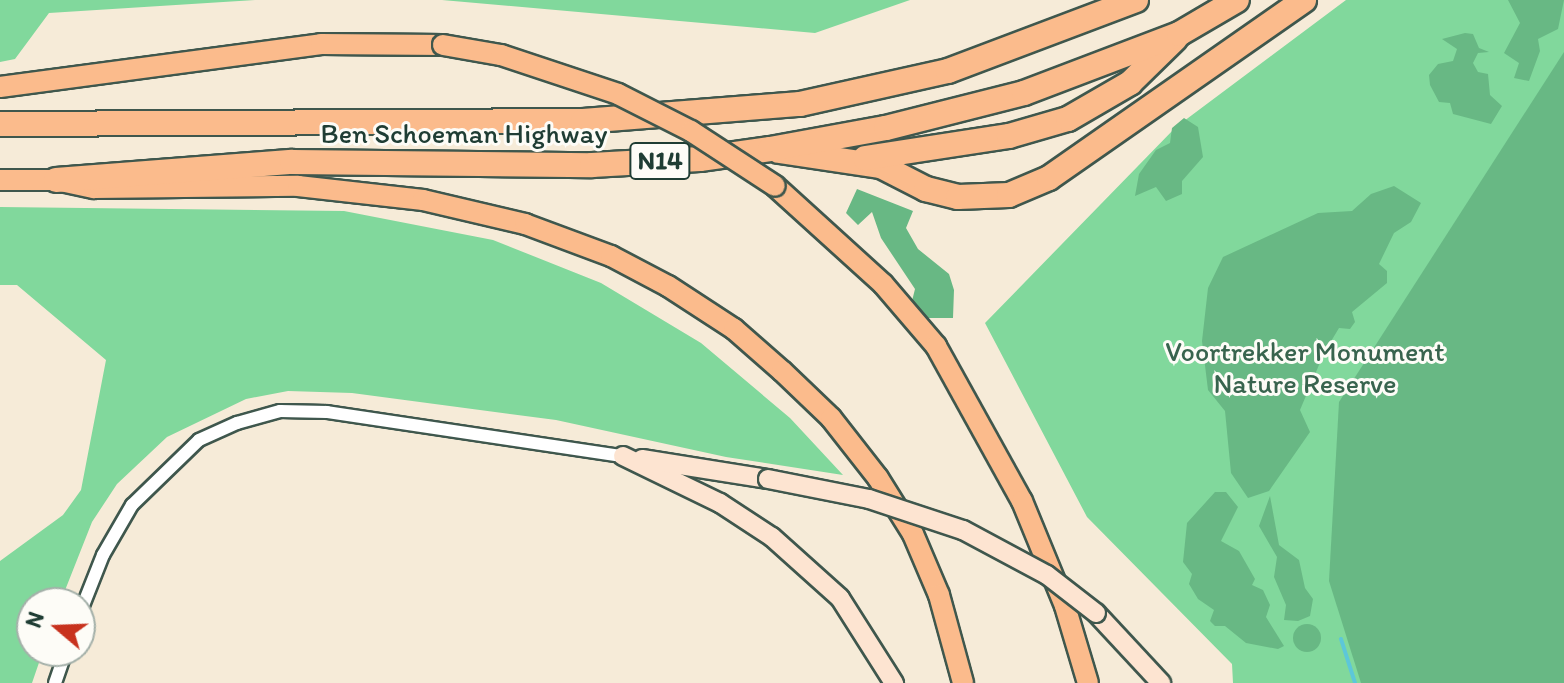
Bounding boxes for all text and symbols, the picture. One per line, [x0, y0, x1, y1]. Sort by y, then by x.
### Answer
street label: Ben Schoeman Highway [321, 116, 607, 150]
road number: N14 [628, 139, 692, 183]
park label: Voortrekker Monument Nature Reserve [1165, 334, 1445, 400]
north arrow [16, 587, 96, 667]
text: N [20, 608, 50, 631]

